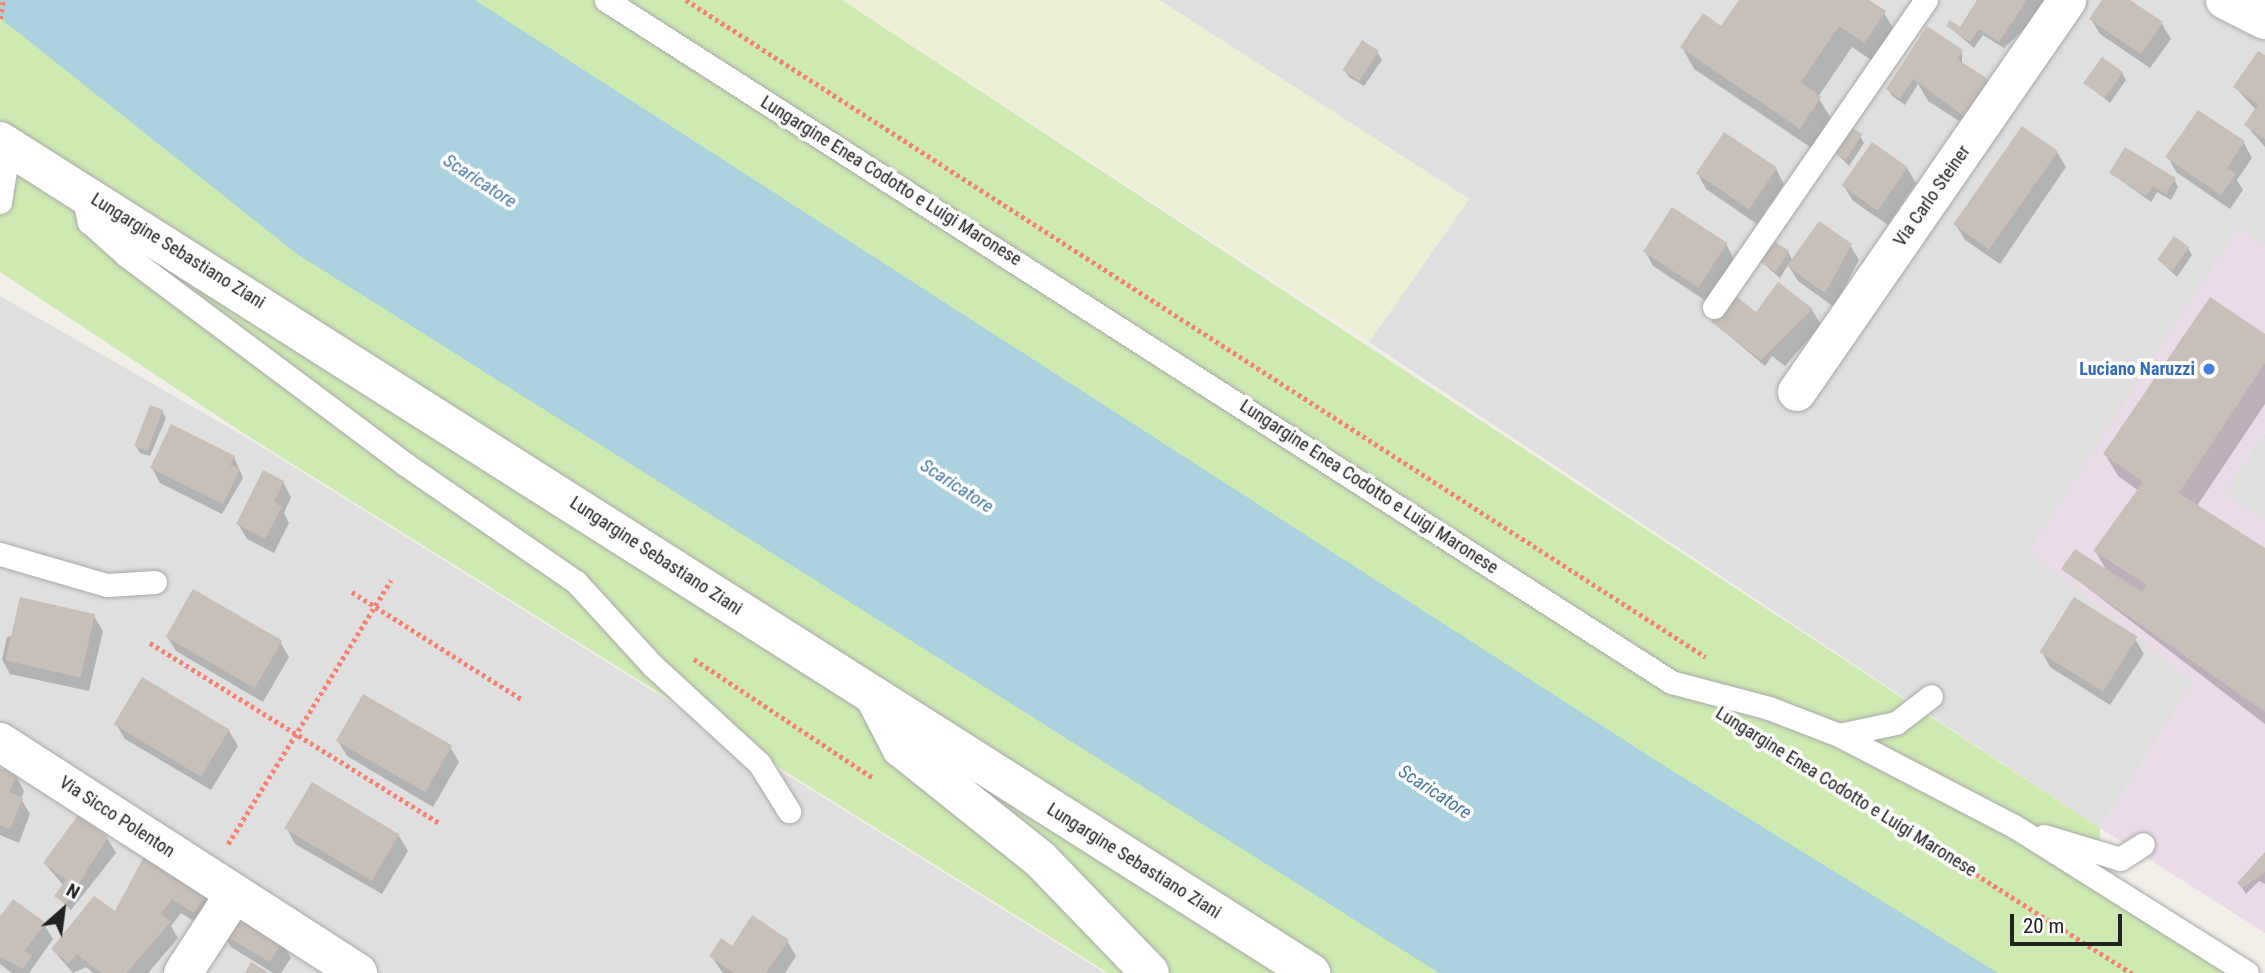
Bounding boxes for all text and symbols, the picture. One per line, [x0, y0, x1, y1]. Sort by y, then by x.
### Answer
street label: Lungargine Enea Codotto e Luigi Maronese [757, 91, 1025, 271]
street label: Via Carlo Steiner [1889, 141, 1975, 251]
water label: Scaricatore [439, 149, 521, 213]
street label: Lungargine Sebastiano Ziani [87, 189, 269, 313]
place label: Luciano Naruzzi [2079, 358, 2195, 380]
marker: Luciano Naruzzi [2201, 361, 2217, 377]
street label: Lungargine Enea Codotto e Luigi Maronese [1236, 395, 1502, 579]
water label: Scaricatore [916, 454, 998, 518]
street label: Lungargine Sebastiano Ziani [566, 492, 746, 620]
street label: Lungargine Enea Codotto e Luigi Maronese [1712, 702, 1980, 882]
water label: Scaricatore [1394, 760, 1476, 824]
street label: Via Sicco Polenton [55, 772, 179, 862]
street label: Lungargine Sebastiano Ziani [1043, 799, 1225, 923]
north arrow [28, 875, 98, 945]
text: N [63, 878, 84, 904]
scale bar [2013, 900, 2125, 944]
text: 20 m [2023, 914, 2064, 938]

